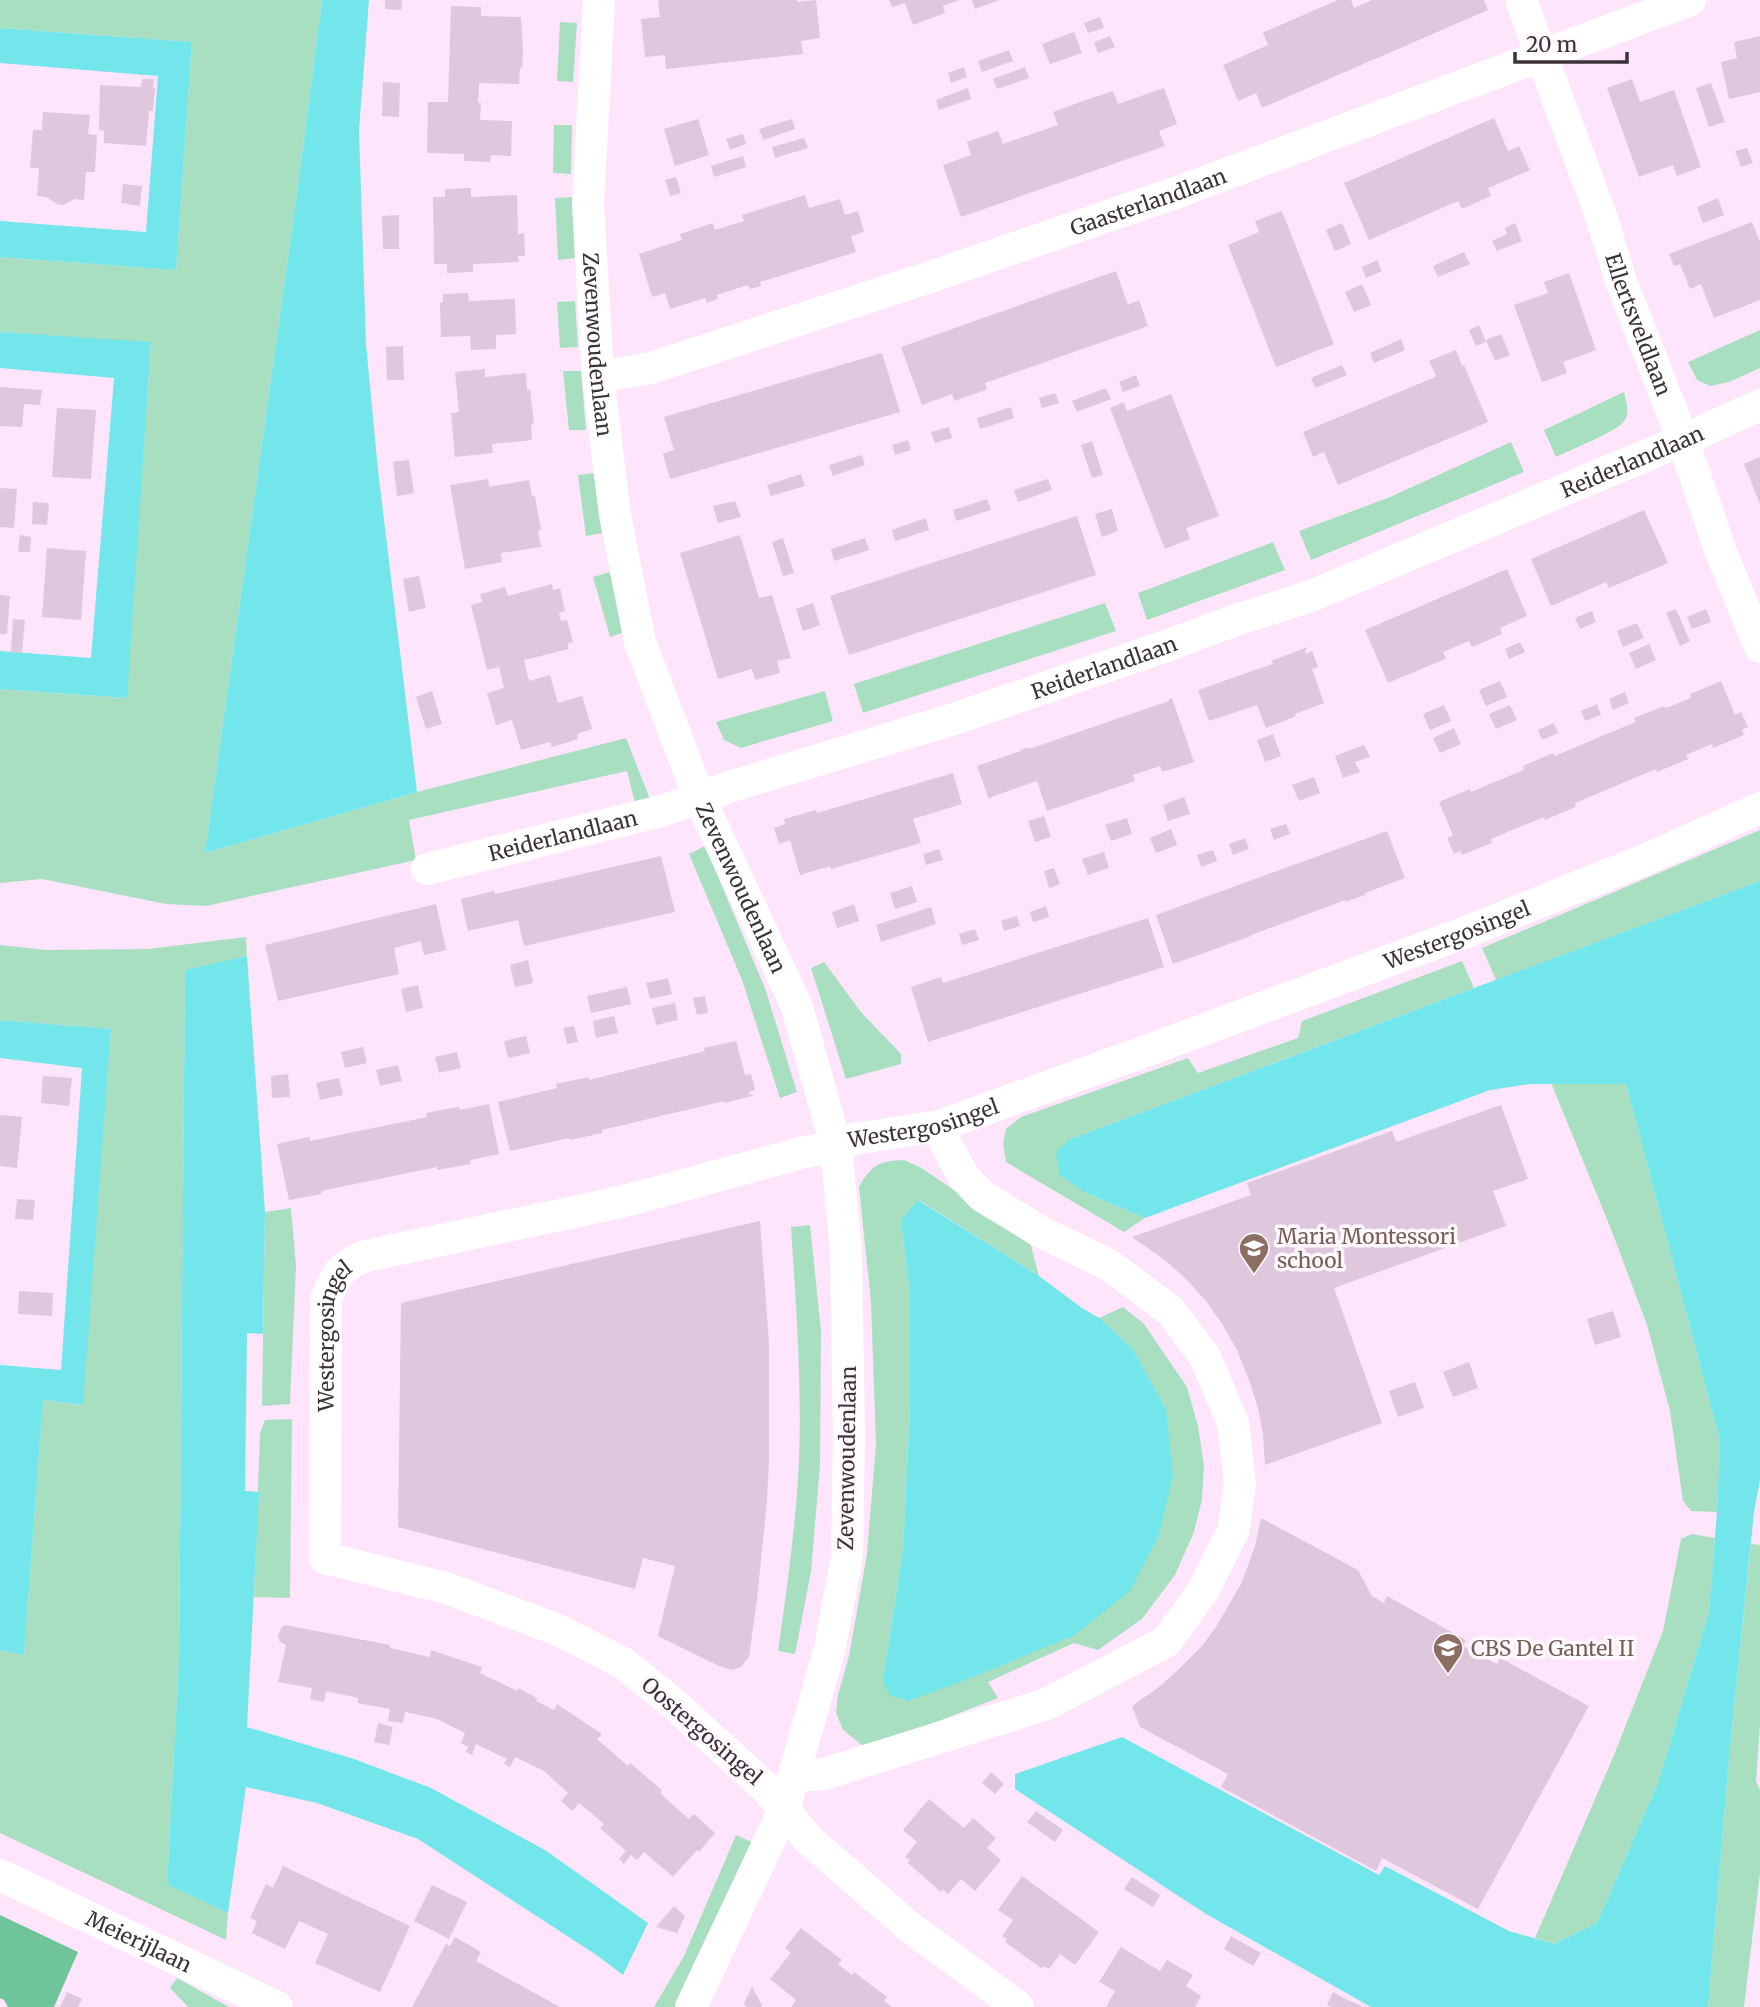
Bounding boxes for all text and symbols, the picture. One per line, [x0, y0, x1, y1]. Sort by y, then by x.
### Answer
scale bar [1515, 21, 1627, 65]
text: 20 m [1526, 31, 1578, 58]
street label: Gaasterlandlaan [1067, 162, 1230, 241]
street label: Ellertsveldlaan [1600, 250, 1678, 400]
street label: Zevenwoudenlaan [577, 251, 619, 438]
street label: Reiderlandlaan [1556, 419, 1708, 503]
street label: Reiderlandlaan [1028, 630, 1181, 705]
street label: Zevenwoudenlaan [690, 798, 793, 977]
street label: Reiderlandlaan [486, 804, 640, 867]
street label: Westergosingel [1379, 894, 1534, 975]
street label: Westergosingel [845, 1092, 1003, 1153]
place label: Maria Montessori school [1277, 1223, 1456, 1274]
school or university icon: Maria Montessori school [1237, 1231, 1271, 1275]
street label: Westergosingel [312, 1253, 357, 1413]
street label: Zevenwoudenlaan [832, 1365, 862, 1551]
school or university icon: CBS De Gantel II [1431, 1631, 1465, 1675]
place label: CBS De Gantel II [1471, 1635, 1634, 1662]
street label: Oostergosingel [636, 1671, 768, 1791]
street label: Meierijlaan [82, 1904, 197, 1978]

